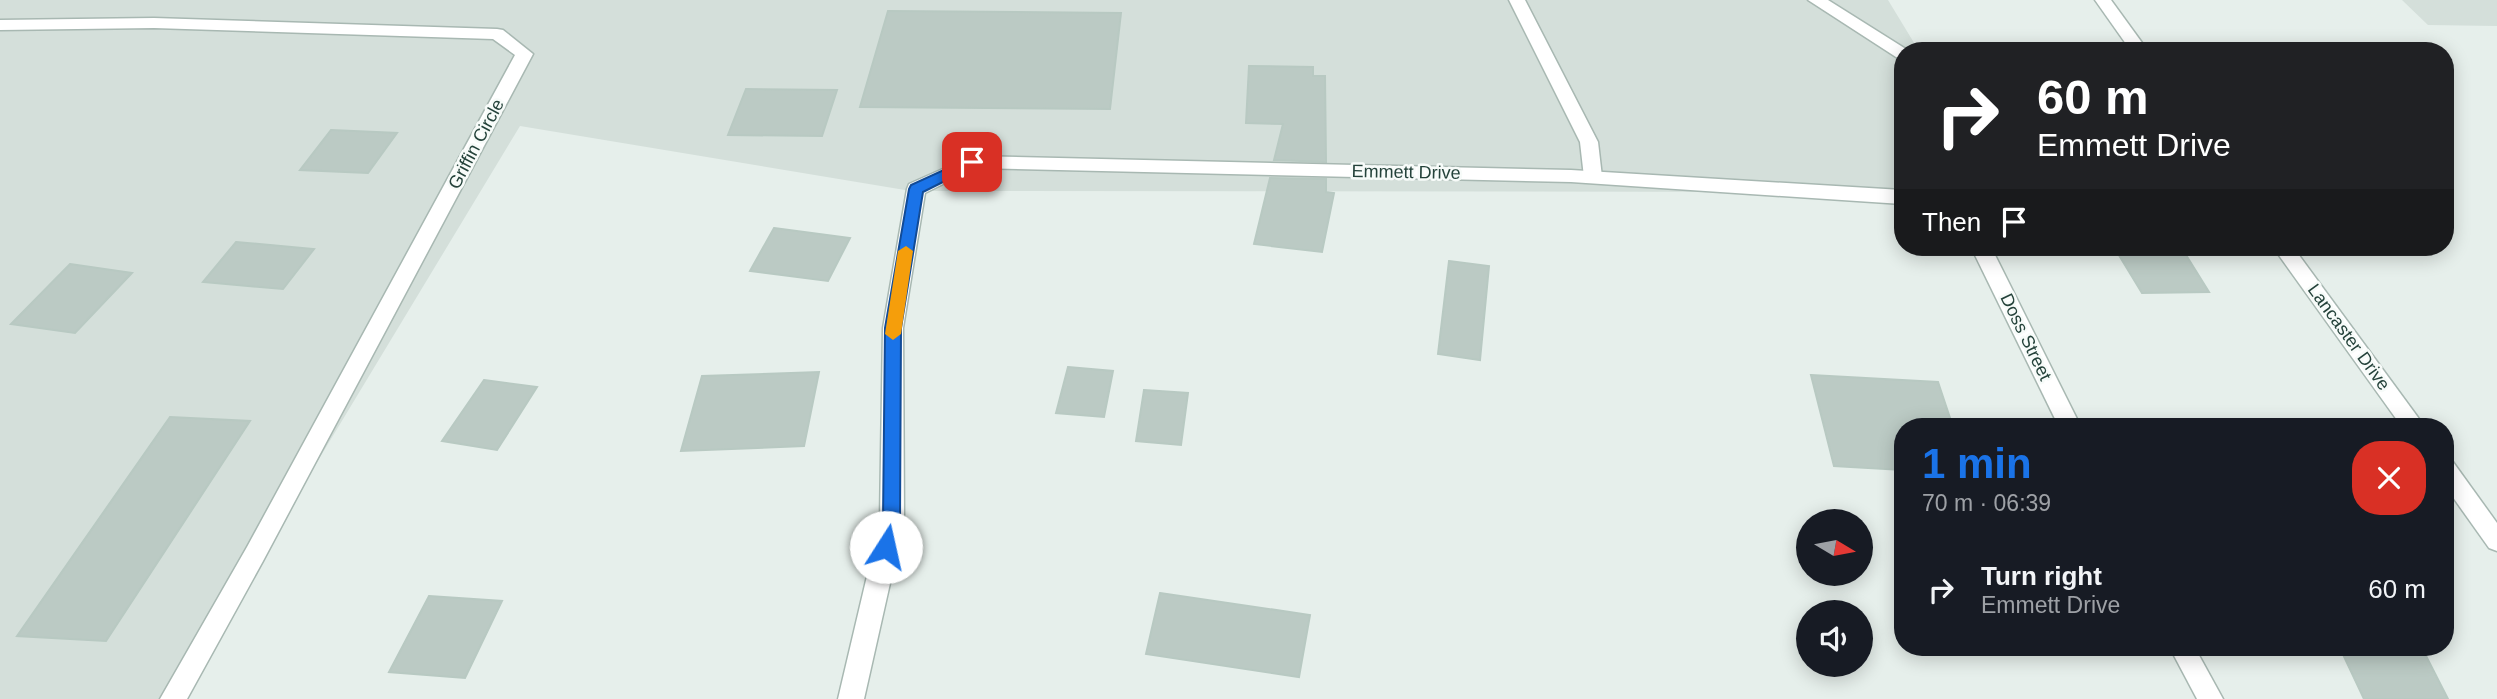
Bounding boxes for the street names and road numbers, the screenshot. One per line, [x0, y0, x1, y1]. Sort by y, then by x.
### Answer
street label: Griffin Circle [444, 96, 508, 192]
street label: Emmett Drive [1351, 161, 1461, 183]
street label: Lancaster Drive [2304, 280, 2394, 394]
street label: Doss Street [1996, 290, 2056, 384]

